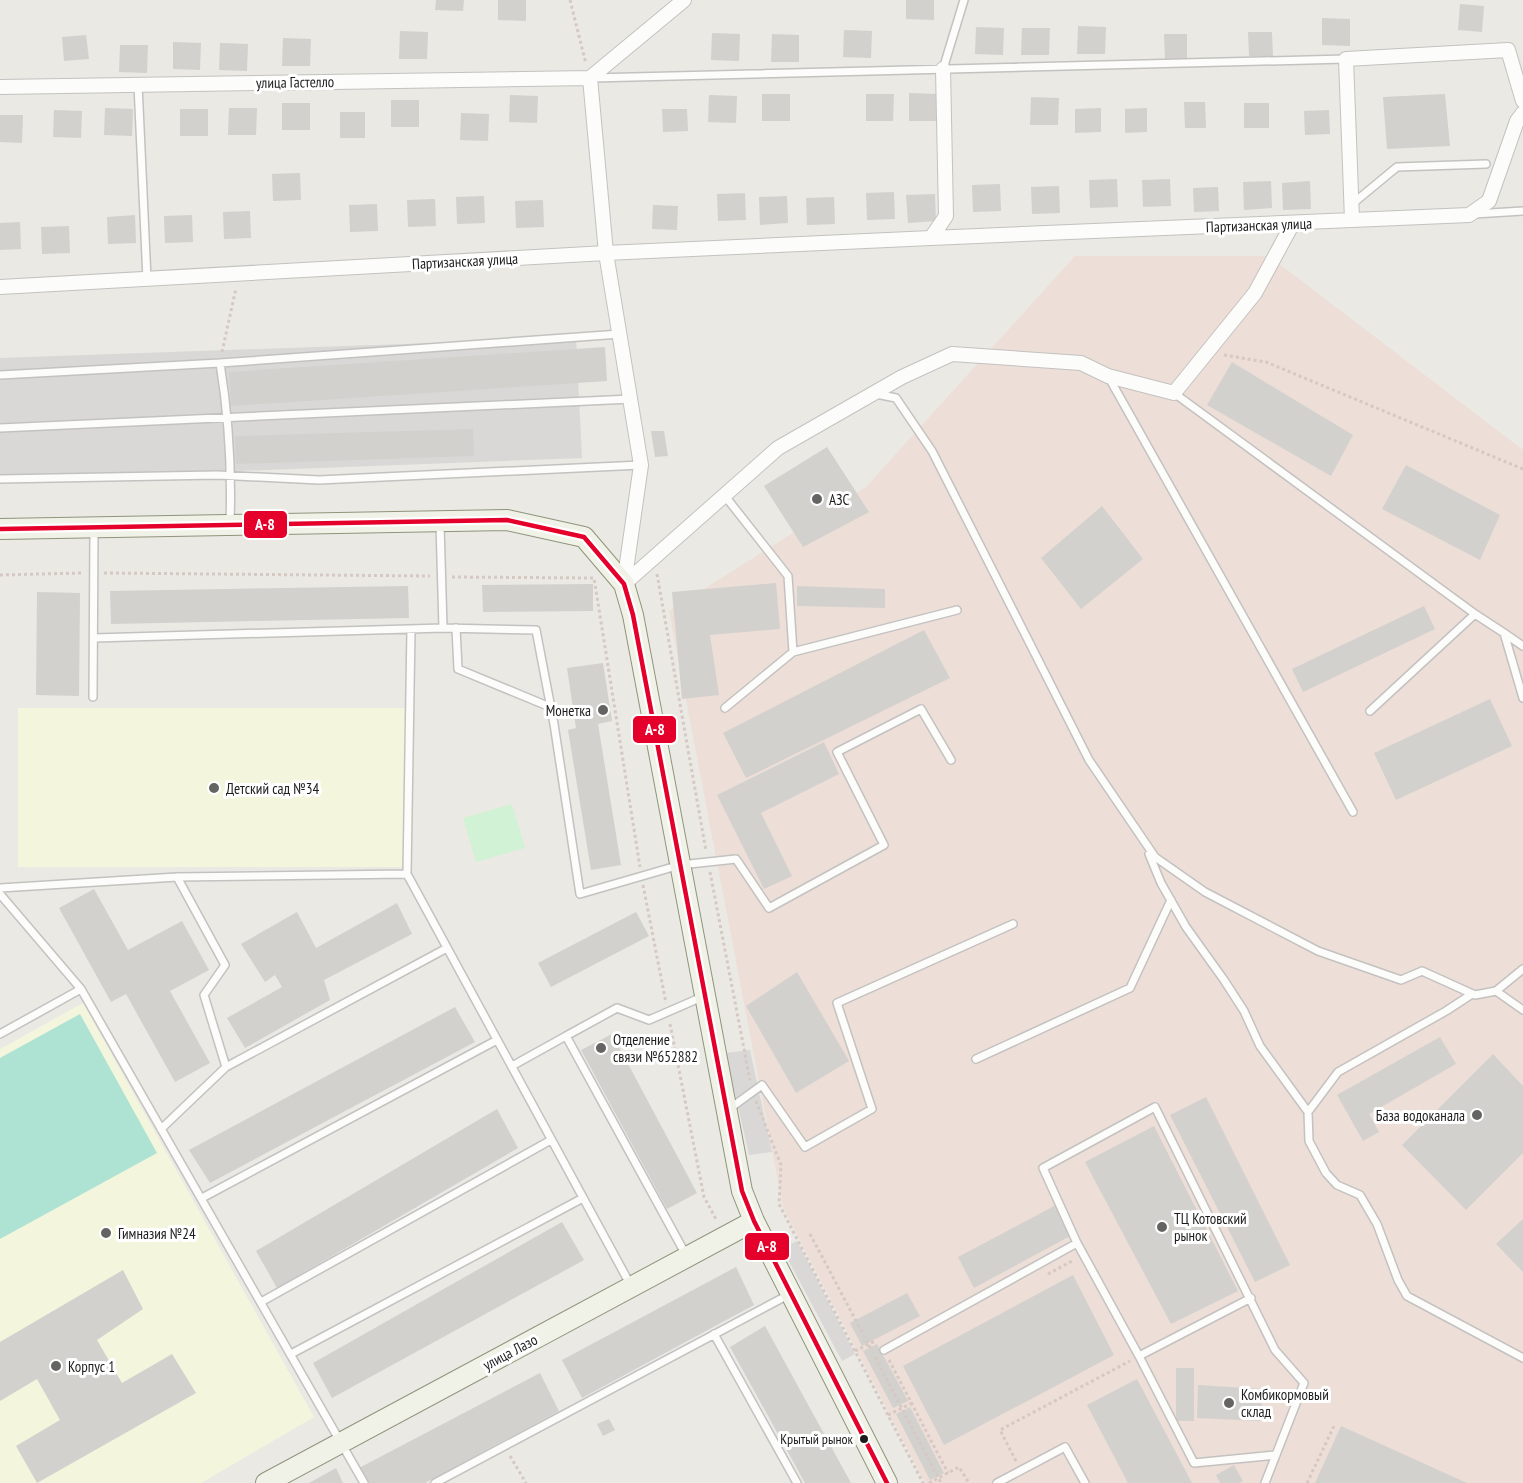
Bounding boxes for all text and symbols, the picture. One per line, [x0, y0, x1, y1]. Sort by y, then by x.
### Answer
street label: улица Гастелло [256, 72, 334, 92]
street label: Партизанская улица [1206, 214, 1312, 236]
street label: Партизанская улица [411, 249, 519, 273]
place label: АЗС [829, 490, 850, 509]
marker: АЗС [810, 492, 824, 506]
line badge: А-8 [243, 510, 288, 539]
text: А-8 [254, 514, 275, 534]
place label: Монетка [546, 701, 591, 720]
marker: Монетка [596, 703, 610, 717]
line badge: А-8 [632, 715, 677, 744]
text: А-8 [644, 719, 665, 739]
place label: Детский сад №34 [226, 779, 319, 798]
marker: Детский сад №34 [207, 781, 221, 795]
place label: Отделение связи №652882 [613, 1030, 698, 1066]
marker: Отделение связи №652882 [594, 1041, 608, 1055]
place label: База водоканала [1376, 1106, 1465, 1125]
marker: База водоканала [1470, 1108, 1484, 1122]
place label: ТЦ Котовский рынок [1174, 1209, 1247, 1245]
marker: ТЦ Котовский рынок [1155, 1220, 1169, 1234]
place label: Гимназия №24 [118, 1224, 196, 1243]
marker: Гимназия №24 [99, 1226, 113, 1240]
line badge: А-8 [744, 1232, 790, 1261]
text: А-8 [756, 1236, 777, 1256]
street label: улица Лазо [479, 1330, 541, 1374]
place label: Корпус 1 [68, 1357, 115, 1376]
marker: Корпус 1 [49, 1359, 63, 1373]
place label: Комбикормовый склад [1241, 1385, 1329, 1421]
marker: Комбикормовый склад [1222, 1396, 1236, 1410]
place label: Крытый рынок [780, 1430, 854, 1448]
marker: Крытый рынок [858, 1433, 870, 1445]

